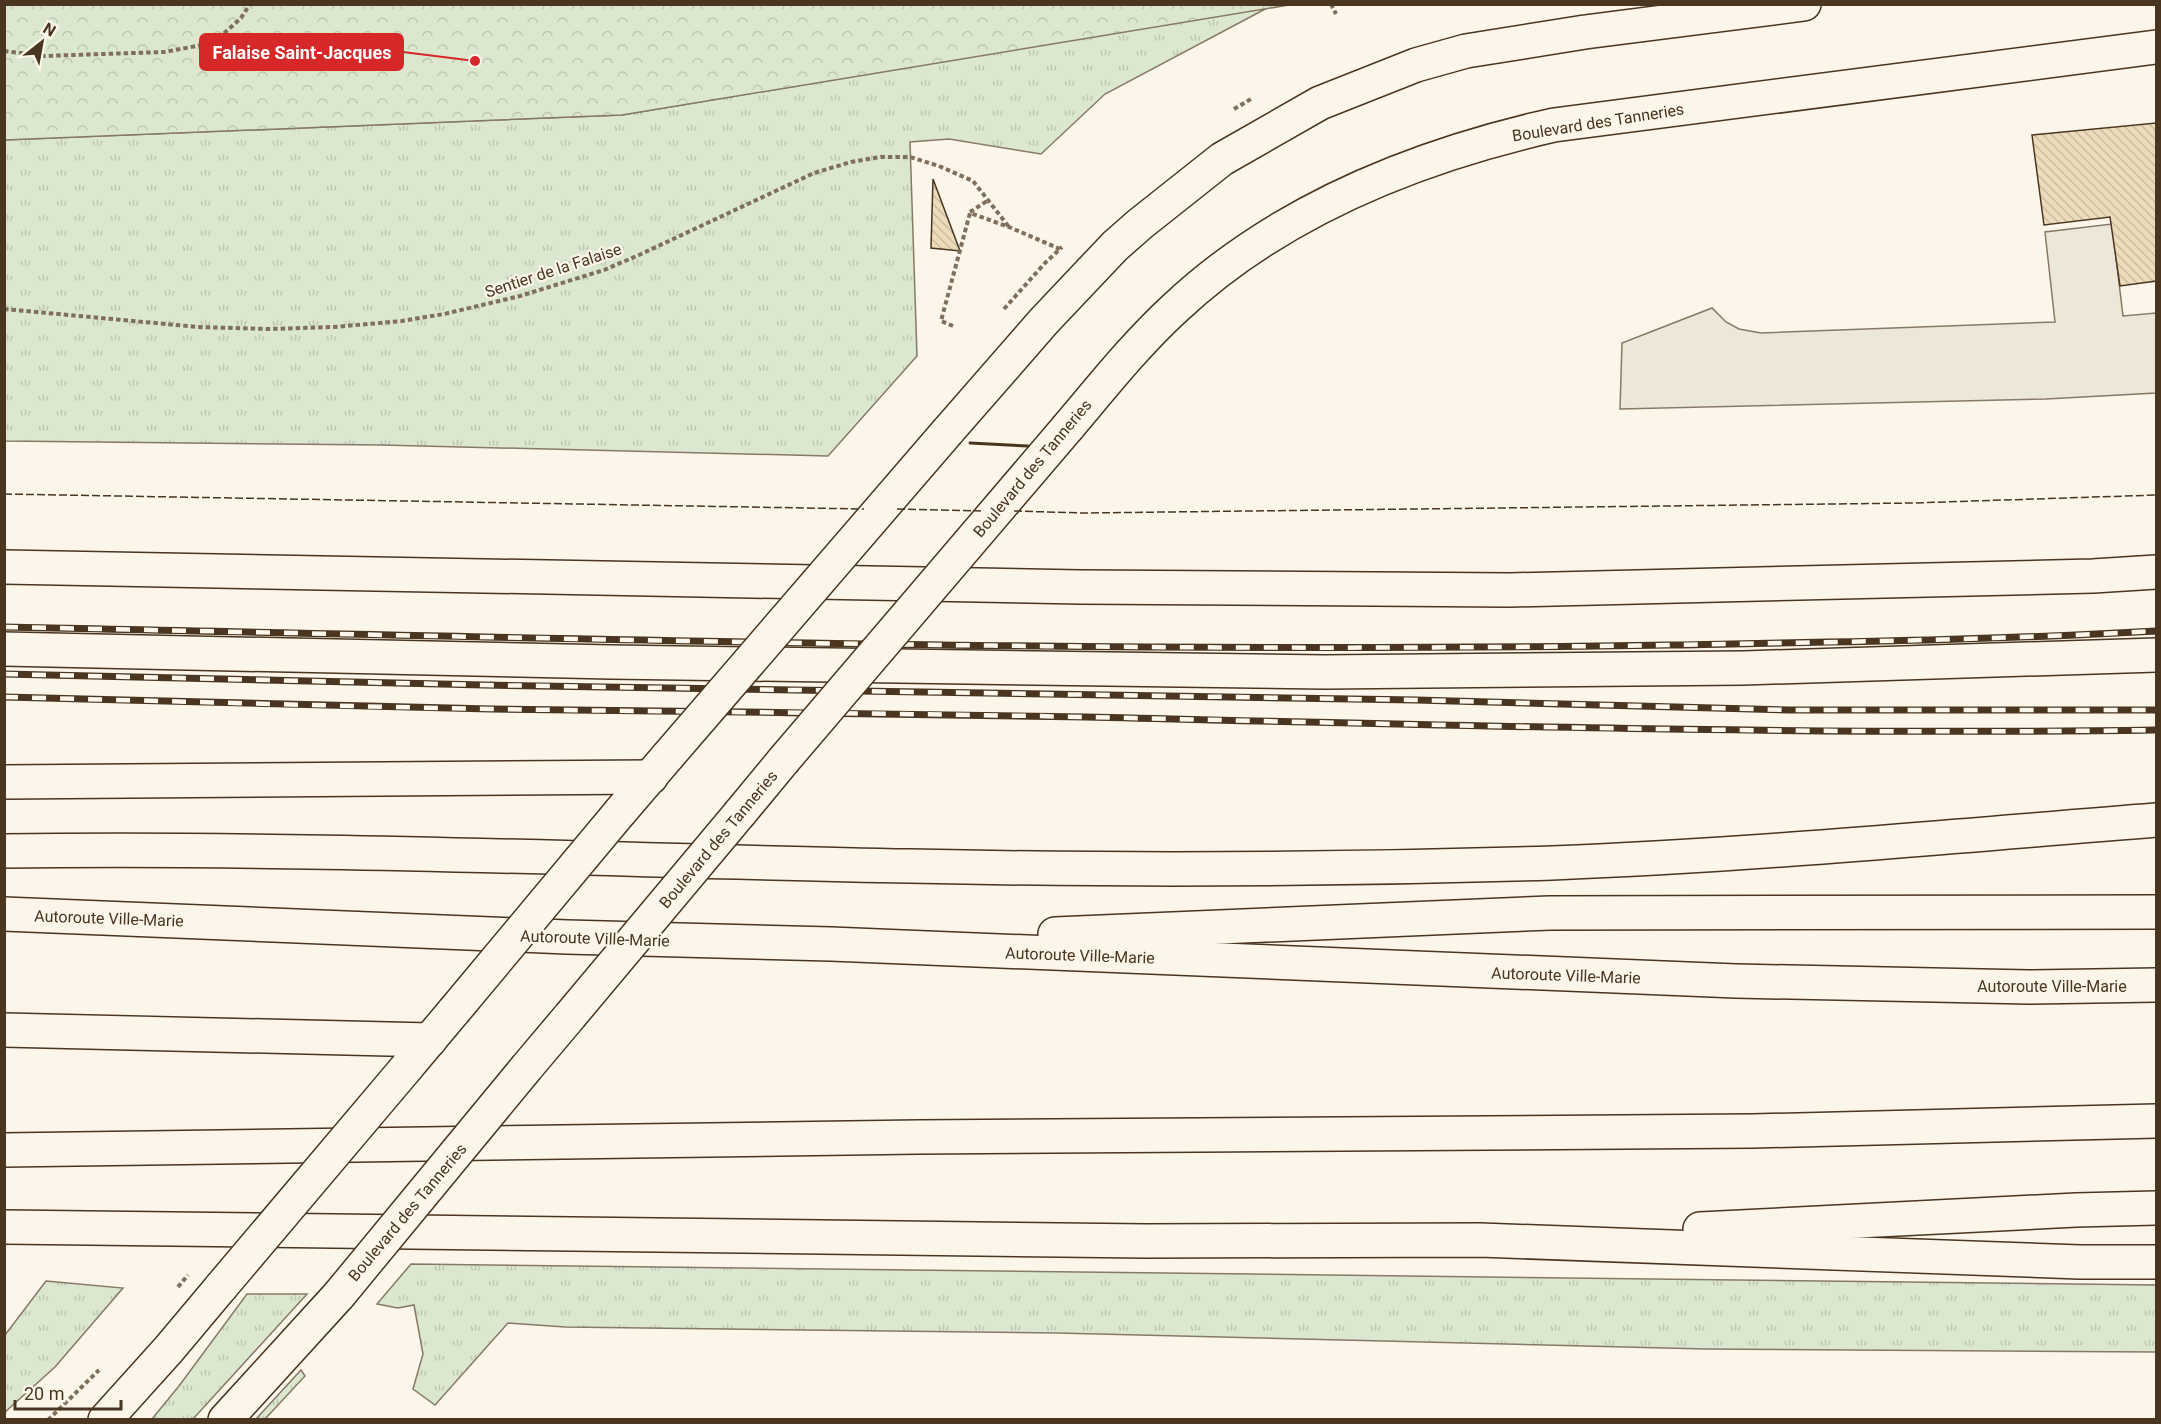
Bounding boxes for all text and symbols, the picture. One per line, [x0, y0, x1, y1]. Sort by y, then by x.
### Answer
north arrow [12, 12, 72, 72]
text: N [40, 19, 59, 41]
callout: Falaise Saint-Jacques [200, 34, 403, 70]
text: Falaise Saint-Jacques [213, 42, 391, 63]
street label: Boulevard des Tanneries [1511, 100, 1685, 145]
street label: Sentier de la Falaise [483, 239, 624, 302]
street label: Boulevard des Tanneries [969, 396, 1096, 541]
street label: Boulevard des Tanneries [655, 767, 782, 912]
street label: Autoroute Ville-Marie [34, 906, 184, 931]
street label: Autoroute Ville-Marie [520, 926, 670, 951]
street label: Autoroute Ville-Marie [1005, 943, 1155, 968]
street label: Autoroute Ville-Marie [1491, 963, 1641, 988]
street label: Autoroute Ville-Marie [1977, 977, 2127, 996]
street label: Boulevard des Tanneries [344, 1140, 471, 1285]
scale bar [15, 1373, 122, 1411]
text: 20 m [24, 1383, 64, 1404]

